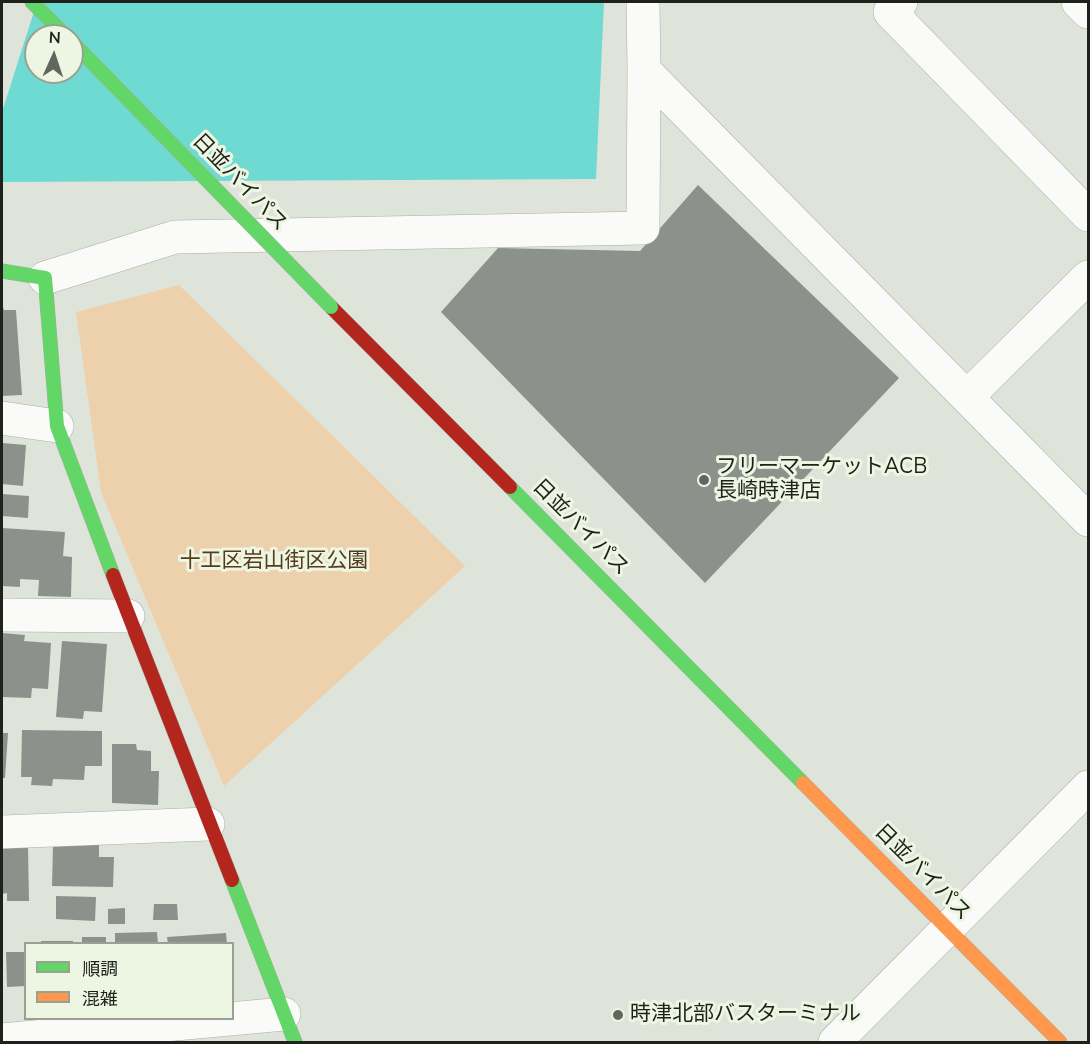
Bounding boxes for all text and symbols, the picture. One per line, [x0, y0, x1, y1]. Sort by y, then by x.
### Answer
north arrow [24, 24, 84, 84]
text: N [48, 27, 61, 49]
street label: 日並バイパス [186, 129, 292, 237]
place label: フリーマーケットACB 長崎時津店 [716, 455, 927, 505]
marker: フリーマーケットACB 長崎時津店 [697, 473, 711, 487]
street label: 日並バイパス [527, 475, 633, 581]
park label: 十工区岩山街区公園 [180, 549, 368, 575]
street label: 日並バイパス [869, 820, 975, 926]
legend [24, 942, 234, 1020]
text: 順調 [82, 957, 118, 981]
text: 混雑 [82, 987, 118, 1011]
place label: 時津北部バスターミナル [630, 1002, 861, 1028]
marker: 時津北部バスターミナル [611, 1008, 625, 1022]

